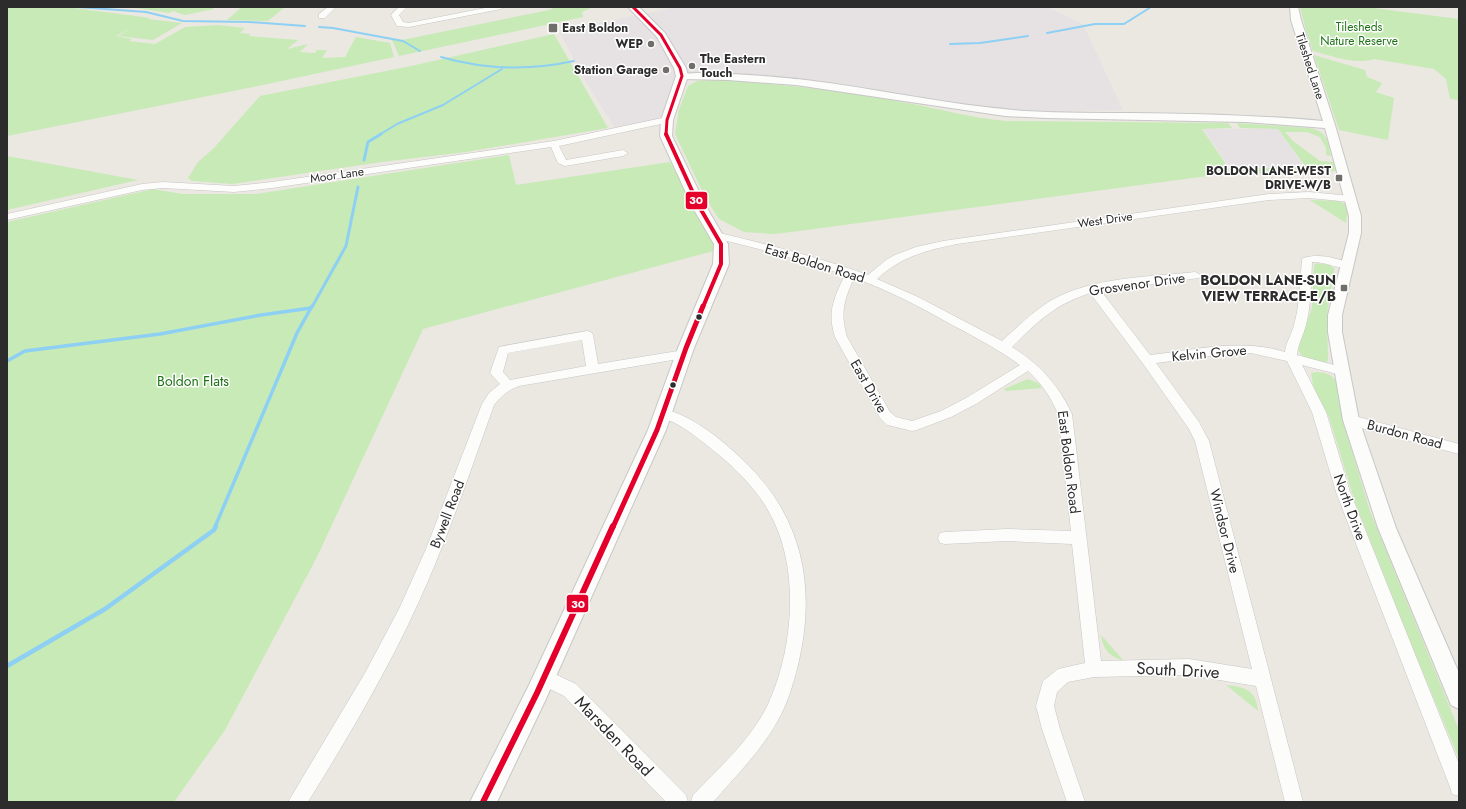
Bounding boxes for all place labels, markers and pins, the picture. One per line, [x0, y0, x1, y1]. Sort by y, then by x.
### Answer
place label: East Boldon [562, 19, 628, 37]
marker: East Boldon [547, 22, 559, 34]
place label: WEP [616, 35, 644, 53]
marker: WEP [646, 39, 656, 49]
place label: The Eastern Touch [700, 50, 766, 82]
place label: Station Garage [574, 61, 658, 79]
marker: The Eastern Touch [687, 61, 697, 71]
marker: Station Garage [661, 65, 671, 75]
place label: BOLDON LANE-WEST DRIVE-W/B [1206, 162, 1331, 194]
marker: BOLDON LANE-WEST DRIVE-W/B [1334, 173, 1344, 183]
place label: BOLDON LANE-SUN VIEW TERRACE-E/B [1200, 270, 1336, 306]
marker: BOLDON LANE-SUN VIEW TERRACE-E/B [1339, 283, 1349, 293]
unlabelled marker [694, 312, 704, 322]
unlabelled marker [668, 380, 678, 390]

